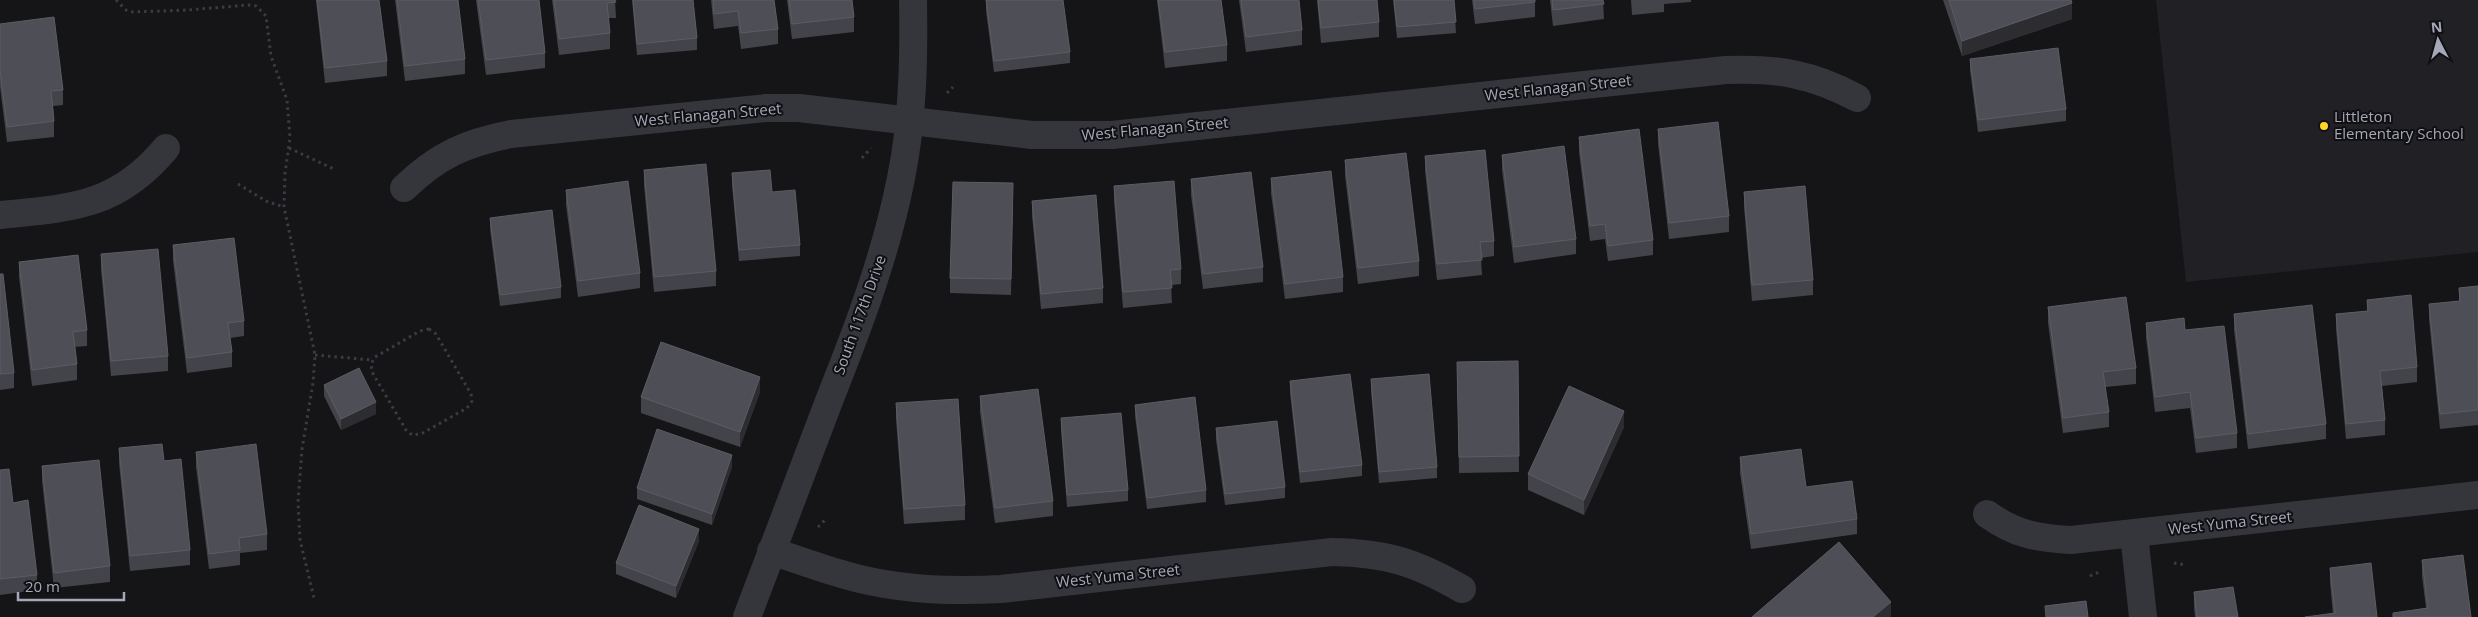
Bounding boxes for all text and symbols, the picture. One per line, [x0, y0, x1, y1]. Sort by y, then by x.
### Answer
north arrow [2413, 15, 2463, 65]
text: N [2430, 17, 2443, 37]
street label: West Flanagan Street [1483, 69, 1632, 105]
street label: West Flanagan Street [634, 98, 782, 130]
place label: Littleton Elementary School [2334, 106, 2464, 143]
street label: West Flanagan Street [1081, 112, 1229, 144]
marker: Littleton Elementary School [2318, 120, 2330, 132]
street label: South 117th Drive [828, 252, 890, 377]
street label: West Yuma Street [2167, 506, 2293, 538]
street label: West Yuma Street [1055, 559, 1181, 591]
scale bar [18, 570, 124, 602]
text: 20 m [25, 576, 60, 596]

